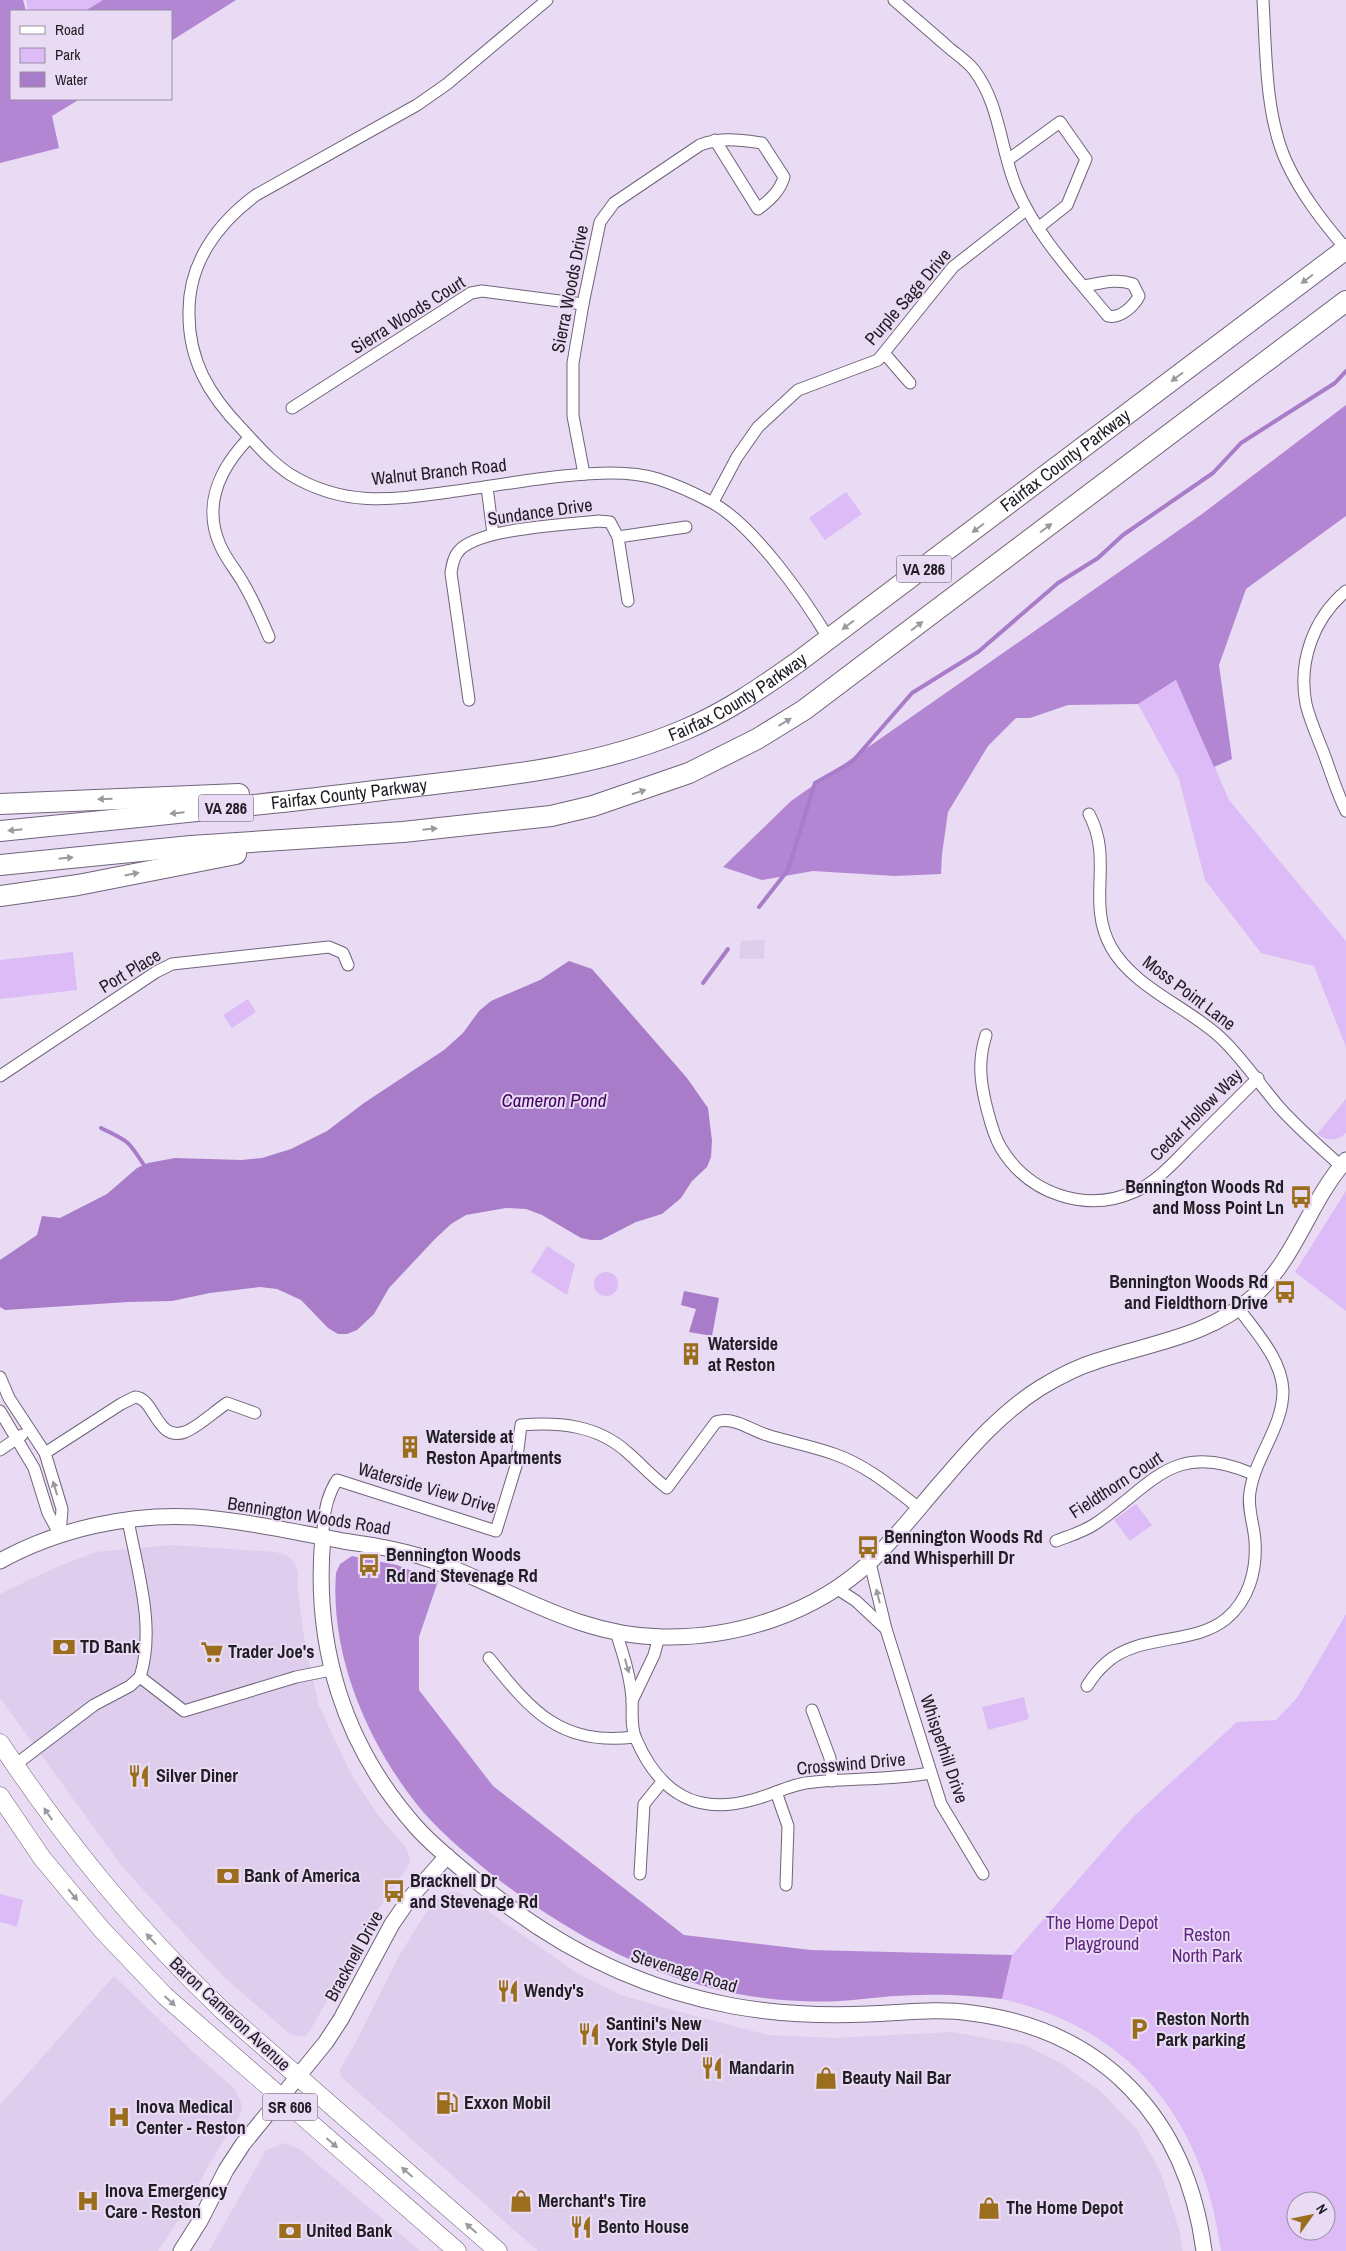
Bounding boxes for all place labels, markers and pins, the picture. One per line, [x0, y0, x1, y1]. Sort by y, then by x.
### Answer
place label: Bennington Woods Rd and Moss Point Ln [1125, 1174, 1284, 1220]
bus stop icon: Bennington Woods Rd and Moss Point Ln [1288, 1184, 1314, 1210]
place label: Bennington Woods Rd and Fieldthorn Drive [1109, 1269, 1268, 1315]
bus stop icon: Bennington Woods Rd and Fieldthorn Drive [1272, 1279, 1298, 1305]
place label: Waterside at Reston [708, 1331, 778, 1377]
building icon: Waterside at Reston [678, 1341, 704, 1367]
place label: Waterside at Reston Apartments [426, 1424, 562, 1470]
building icon: Waterside at Reston Apartments [397, 1434, 423, 1460]
place label: Bennington Woods Rd and Whisperhill Dr [884, 1524, 1043, 1570]
bus stop icon: Bennington Woods Rd and Whisperhill Dr [855, 1534, 881, 1560]
place label: Bennington Woods Rd and Stevenage Rd [386, 1542, 538, 1588]
bus stop icon: Bennington Woods Rd and Stevenage Rd [356, 1552, 382, 1578]
bank icon: TD Bank [51, 1634, 77, 1660]
place label: TD Bank [80, 1634, 141, 1659]
supermarket icon: Trader Joe's [199, 1639, 225, 1665]
place label: Trader Joe's [228, 1639, 314, 1664]
restaurant icon: Silver Diner [126, 1763, 152, 1789]
place label: Silver Diner [156, 1763, 238, 1788]
bank icon: Bank of America [215, 1863, 241, 1889]
place label: Bank of America [244, 1863, 361, 1888]
place label: Bracknell Dr and Stevenage Rd [410, 1868, 538, 1914]
bus stop icon: Bracknell Dr and Stevenage Rd [381, 1878, 407, 1904]
restaurant icon: Wendy's [495, 1978, 521, 2004]
place label: Wendy's [524, 1978, 584, 2003]
place label: Reston North Park parking [1156, 2006, 1249, 2052]
place label: Santini's New York Style Deli [606, 2011, 708, 2057]
parking icon: Reston North Park parking [1126, 2016, 1152, 2042]
restaurant icon: Santini's New York Style Deli [576, 2021, 602, 2047]
restaurant icon: Mandarin [699, 2055, 725, 2081]
place label: Mandarin [729, 2055, 795, 2080]
shop icon: Beauty Nail Bar [813, 2065, 839, 2091]
place label: Beauty Nail Bar [842, 2065, 951, 2090]
fuel station icon: Exxon Mobil [434, 2090, 460, 2116]
place label: Exxon Mobil [464, 2090, 551, 2115]
place label: Inova Medical Center - Reston [136, 2094, 246, 2140]
hospital icon: Inova Medical Center - Reston [106, 2104, 132, 2130]
place label: Inova Emergency Care - Reston [105, 2178, 228, 2224]
hospital icon: Inova Emergency Care - Reston [75, 2188, 101, 2214]
shop icon: Merchant's Tire [508, 2188, 534, 2214]
place label: Merchant's Tire [538, 2188, 646, 2213]
shop icon: The Home Depot [976, 2195, 1002, 2221]
place label: The Home Depot [1006, 2195, 1123, 2220]
restaurant icon: Bento House [568, 2214, 594, 2240]
place label: Bento House [598, 2214, 689, 2239]
bank icon: United Bank [277, 2218, 303, 2244]
place label: United Bank [306, 2218, 393, 2243]

